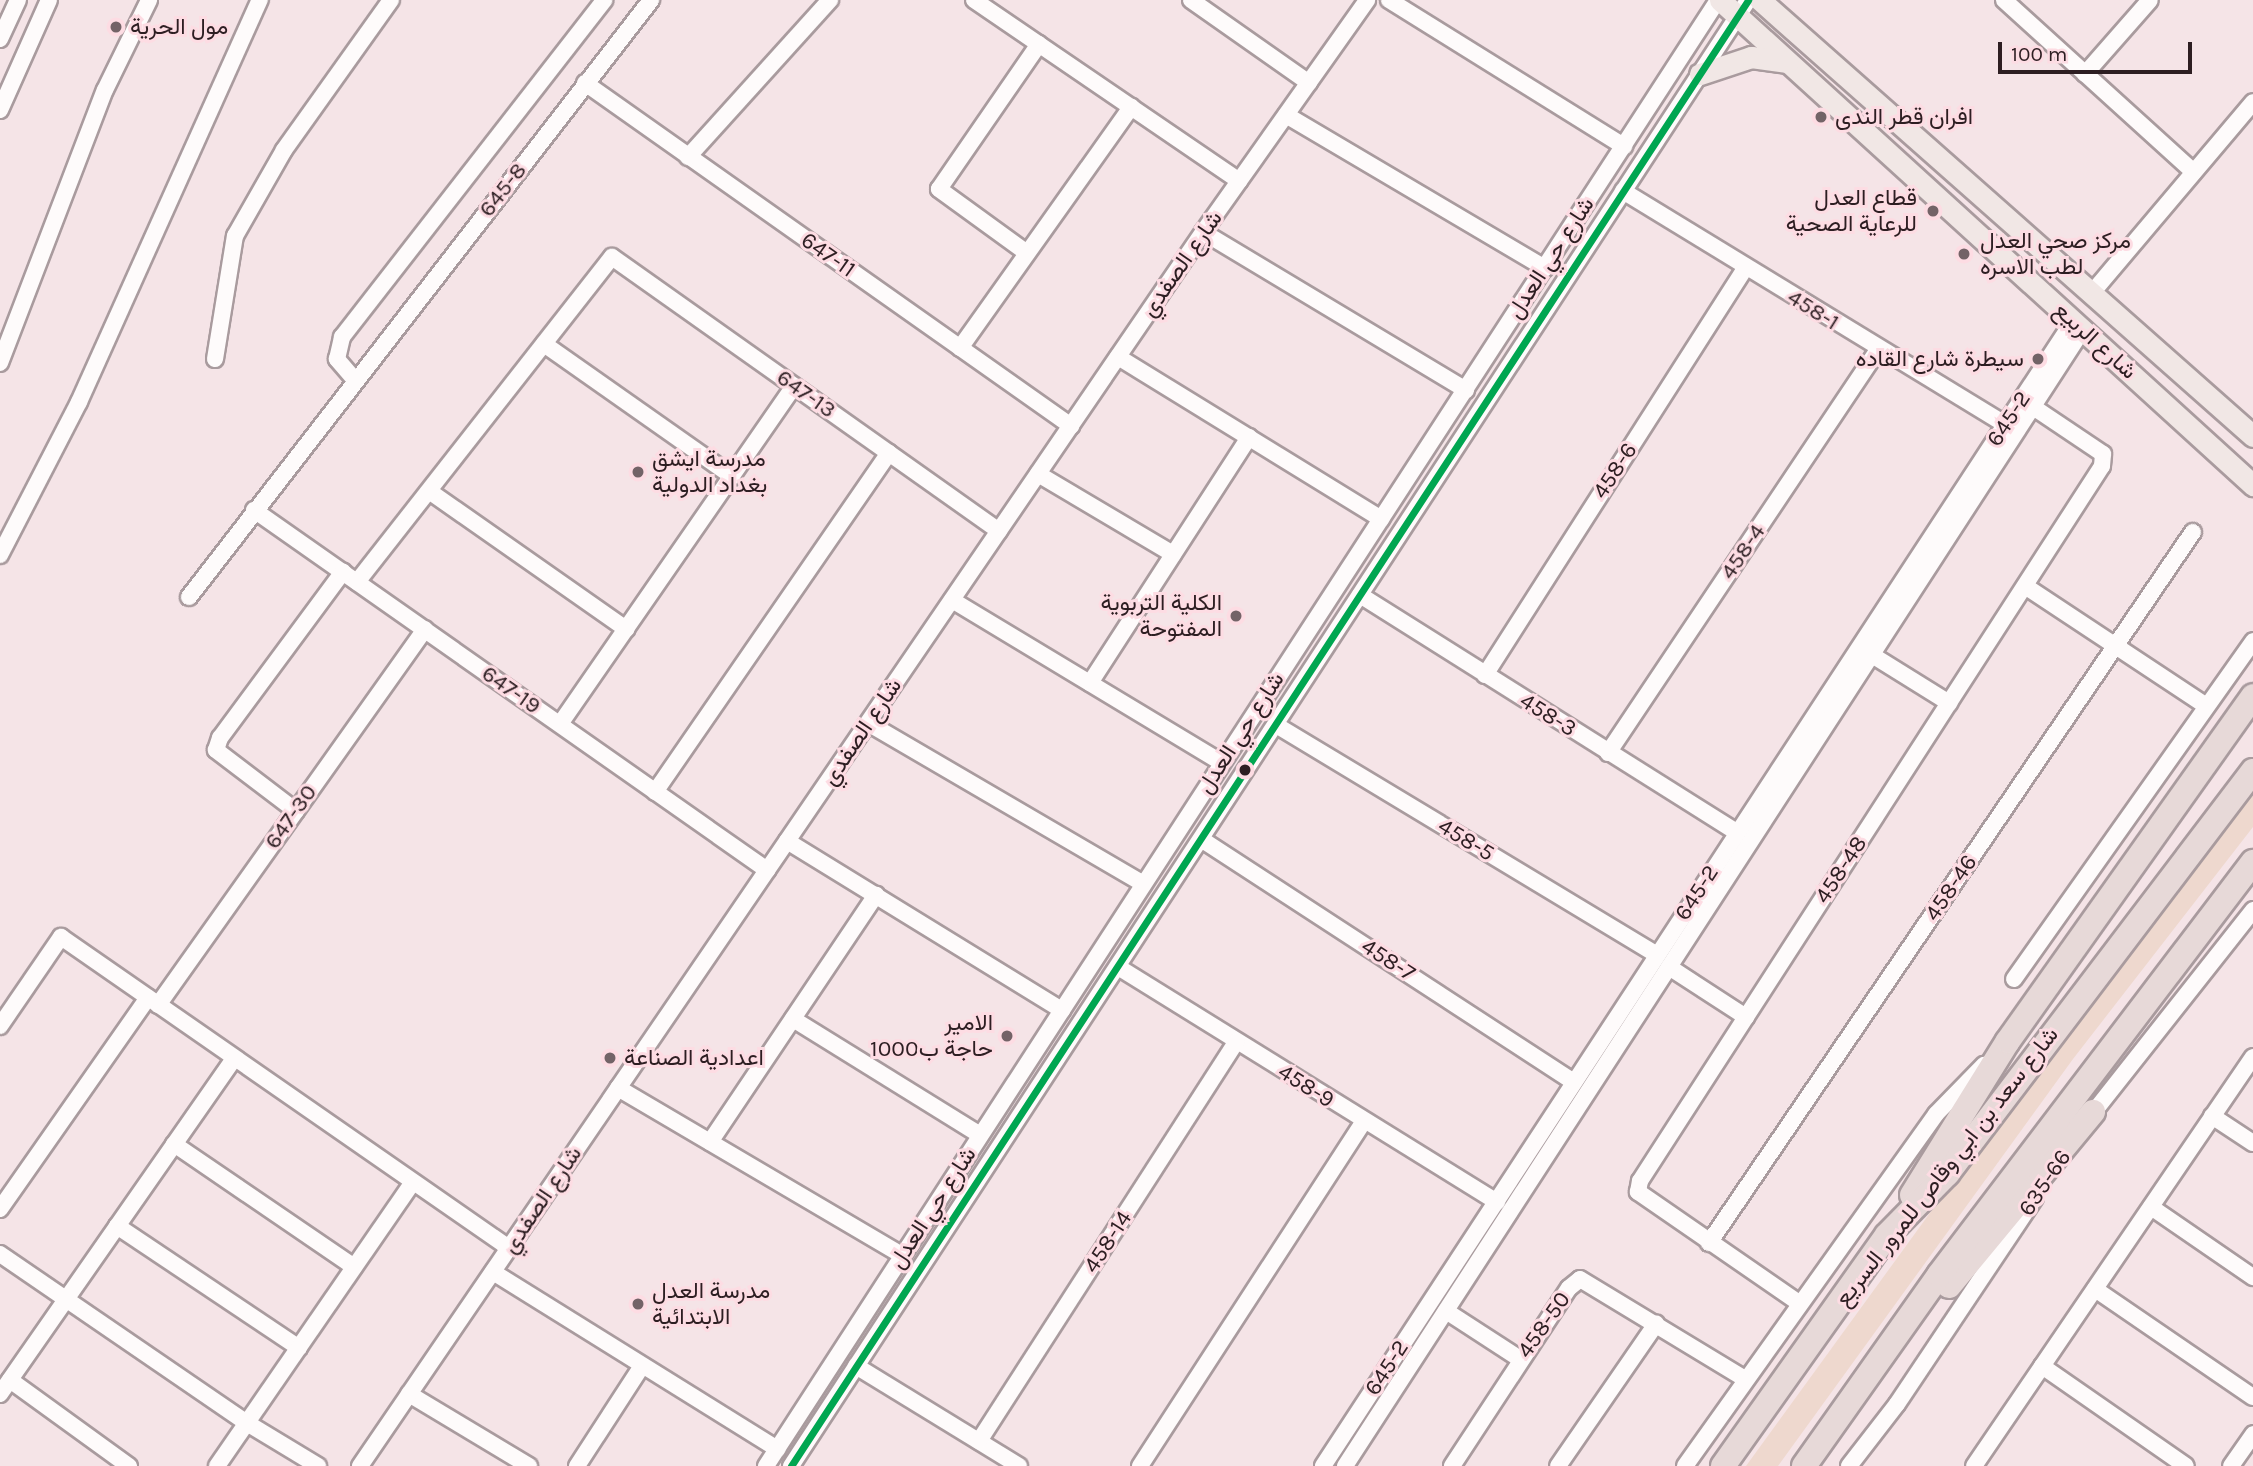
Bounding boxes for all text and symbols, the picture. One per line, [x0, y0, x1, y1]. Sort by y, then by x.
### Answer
place label: مول الحرية [130, 13, 228, 41]
marker: مول الحرية [108, 19, 124, 35]
scale bar [2001, 28, 2195, 72]
text: 100 m [2011, 42, 2068, 66]
place label: افران قطر الندى [1835, 103, 1973, 131]
marker: افران قطر الندى [1813, 109, 1829, 125]
street label: 645-8 [473, 157, 533, 223]
place label: قطاع العدل للرعاية الصحية [1786, 184, 1917, 238]
street label: شارع حي العدل [1501, 192, 1601, 324]
marker: قطاع العدل للرعاية الصحية [1923, 201, 1943, 221]
street label: شارع الصفدي [1135, 206, 1229, 322]
street label: 647-11 [796, 226, 860, 284]
place label: مركز صحي العدل لطب الاسره [1980, 227, 2131, 281]
marker: مركز صحي العدل لطب الاسره [1954, 244, 1974, 264]
street label: 458-1 [1782, 284, 1844, 336]
street label: شارع الربيع [2048, 297, 2142, 385]
place label: سيطرة شارع القاده [1856, 345, 2024, 373]
marker: سيطرة شارع القاده [2030, 351, 2046, 367]
street label: 647-13 [771, 364, 841, 424]
street label: 645-2 [1981, 386, 2037, 452]
street label: 458-6 [1587, 438, 1643, 504]
place label: مدرسة ايشق بغداد الدولية [652, 445, 767, 499]
marker: مدرسة ايشق بغداد الدولية [630, 464, 646, 480]
street label: 458-4 [1715, 519, 1771, 585]
place label: الكلية التربوية المفتوحة [1101, 589, 1222, 643]
marker: الكلية التربوية المفتوحة [1228, 608, 1244, 624]
street label: 647-19 [476, 660, 546, 720]
street label: شارع حي العدل [1191, 667, 1291, 799]
street label: شارع الصفدي [816, 673, 908, 791]
street label: 458-3 [1515, 687, 1581, 743]
unlabelled marker [1238, 763, 1252, 777]
street label: 647-30 [259, 780, 323, 854]
street label: 458-5 [1433, 812, 1499, 868]
street label: 458-48 [1809, 831, 1873, 909]
street label: 458-46 [1919, 850, 1983, 926]
street label: 645-2 [1669, 860, 1725, 926]
street label: 458-7 [1356, 932, 1420, 988]
place label: الامير حاجة ب1000 [870, 1009, 993, 1063]
street label: شارع سعد بن ابي وقاص للمرور السريع [1829, 1022, 2065, 1312]
marker: الامير حاجة ب1000 [999, 1028, 1015, 1044]
place label: اعدادية الصناعة [624, 1044, 764, 1072]
marker: اعدادية الصناعة [602, 1050, 618, 1066]
street label: 458-9 [1273, 1058, 1339, 1114]
street label: شارع الصفدي [496, 1141, 588, 1259]
street label: شارع حي العدل [883, 1142, 983, 1274]
street label: 635-66 [2013, 1145, 2077, 1221]
street label: 458-14 [1078, 1206, 1138, 1278]
place label: مدرسة العدل الابتدائية [652, 1277, 770, 1331]
street label: 458-50 [1511, 1287, 1577, 1363]
marker: مدرسة العدل الابتدائية [630, 1296, 646, 1312]
street label: 645-2 [1359, 1335, 1415, 1401]

